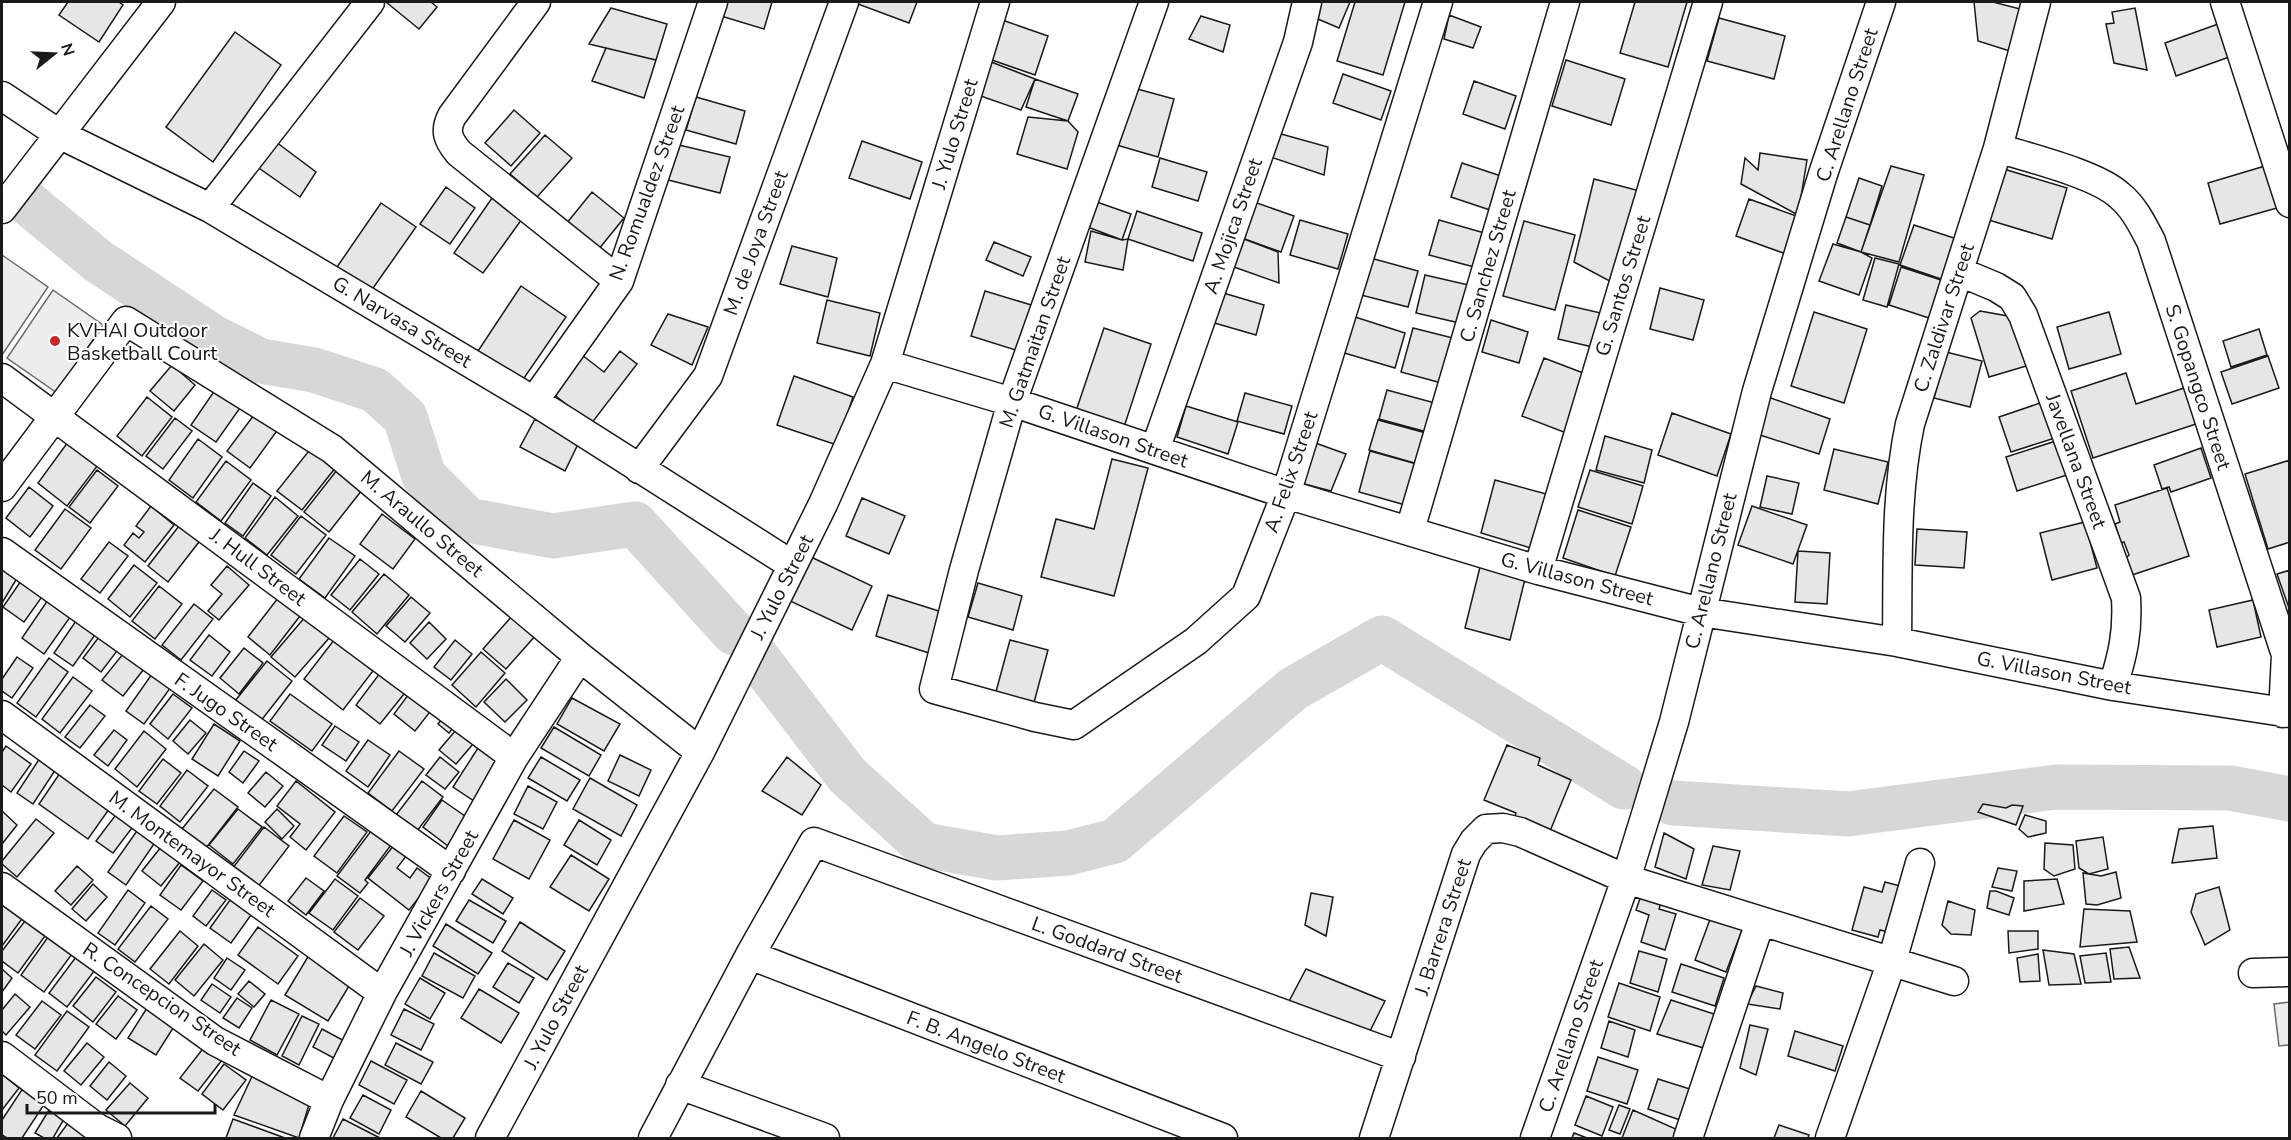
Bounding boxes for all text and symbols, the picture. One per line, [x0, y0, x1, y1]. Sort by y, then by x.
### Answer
north arrow [24, 24, 84, 84]
street label: C. Arellano Street [1809, 24, 1885, 185]
text: N [55, 41, 80, 59]
street label: J. Yulo Street [925, 74, 985, 194]
street label: N. Romualdez Street [603, 101, 692, 284]
street label: A. Mojica Street [1197, 154, 1269, 297]
street label: M. de Joya Street [717, 166, 795, 319]
street label: C. Sanchez Street [1453, 185, 1523, 346]
street label: G. Santos Street [1589, 211, 1658, 360]
street label: C. Zaldivar Street [1907, 239, 1981, 396]
street label: M. Gatmaitan Street [993, 252, 1077, 431]
street label: G. Narvasa Street [327, 270, 478, 375]
street label: S. Gopangco Street [2158, 301, 2238, 474]
place label: KVHAI Outdoor Basketball Court [67, 317, 218, 367]
marker: KVHAI Outdoor Basketball Court [48, 334, 62, 348]
street label: Javellana Street [2039, 389, 2113, 533]
street label: G. Villason Street [1034, 398, 1193, 475]
street label: A. Felix Street [1258, 407, 1325, 536]
street label: M. Araullo Street [355, 465, 490, 584]
street label: C. Arellano Street [1679, 489, 1744, 652]
street label: J. Hull Street [204, 521, 312, 613]
street label: J. Yulo Street [744, 529, 820, 645]
street label: G. Villason Street [1498, 546, 1657, 613]
street label: G. Villason Street [1974, 645, 2135, 701]
street label: F. Jugo Street [169, 666, 284, 758]
street label: M. Montemayor Street [103, 784, 282, 924]
street label: J. Vickers Street [393, 824, 485, 962]
street label: J. Barrera Street [1408, 854, 1478, 1000]
street label: L. Goddard Street [1028, 910, 1187, 990]
street label: R. Concepcion Street [77, 936, 247, 1063]
street label: C. Arellano Street [1532, 955, 1610, 1116]
street label: J. Yulo Street [517, 959, 595, 1075]
street label: F. B. Angelo Street [903, 1004, 1070, 1090]
scale bar [27, 1077, 214, 1115]
text: 50 m [36, 1086, 78, 1110]

